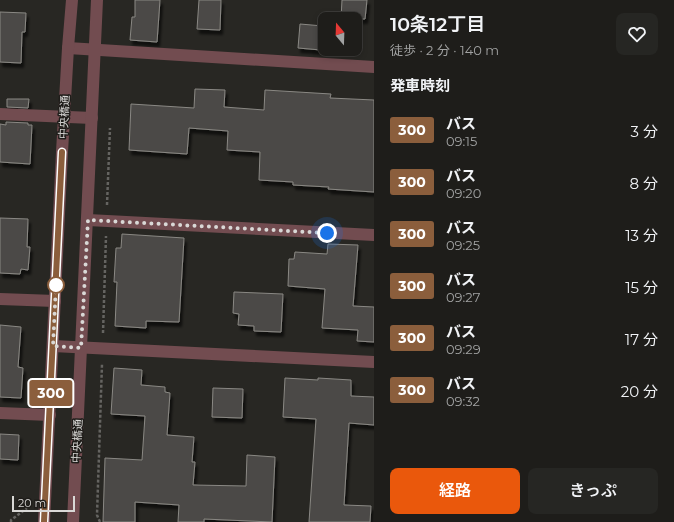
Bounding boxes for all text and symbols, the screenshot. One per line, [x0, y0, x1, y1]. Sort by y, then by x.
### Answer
north arrow [318, 12, 362, 56]
map controls [318, 12, 362, 56]
text: 10条12丁目 [390, 13, 485, 36]
button: heart [616, 13, 658, 55]
text: 徒歩 · 2 分 · 140 m [390, 42, 499, 58]
text: 発車時刻 [390, 76, 450, 95]
street label: 中央橋通 [56, 95, 72, 139]
text: バス [446, 114, 476, 133]
text: 300 [398, 121, 426, 139]
text: 3 分 [631, 122, 658, 141]
text: 09:15 [446, 133, 477, 149]
text: バス [446, 166, 476, 185]
text: 300 [398, 173, 426, 191]
text: 8 分 [629, 174, 658, 193]
text: 09:20 [446, 185, 481, 201]
text: バス [446, 218, 476, 237]
your location [317, 223, 337, 243]
text: 300 [398, 225, 426, 243]
text: 13 分 [625, 226, 658, 245]
text: 09:25 [446, 237, 480, 253]
text: バス [446, 270, 476, 289]
unlabelled marker [47, 276, 65, 294]
text: 300 [398, 277, 426, 295]
text: 15 分 [625, 278, 658, 297]
text: 09:27 [446, 289, 480, 305]
text: バス [446, 322, 476, 341]
text: 300 [398, 329, 426, 347]
text: 17 分 [625, 330, 658, 349]
text: 09:29 [446, 341, 481, 357]
text: バス [446, 374, 476, 393]
line badge: 300 [28, 380, 74, 406]
text: 300 [398, 381, 426, 399]
text: 20 分 [621, 382, 658, 401]
text: 300 [37, 384, 65, 402]
text: 09:32 [446, 393, 480, 409]
street label: 中央橋通 [69, 419, 85, 463]
button: 経路 [390, 468, 520, 514]
button: きっぷ [528, 468, 658, 514]
scale bar [12, 494, 75, 513]
text: 20 m [18, 496, 46, 510]

